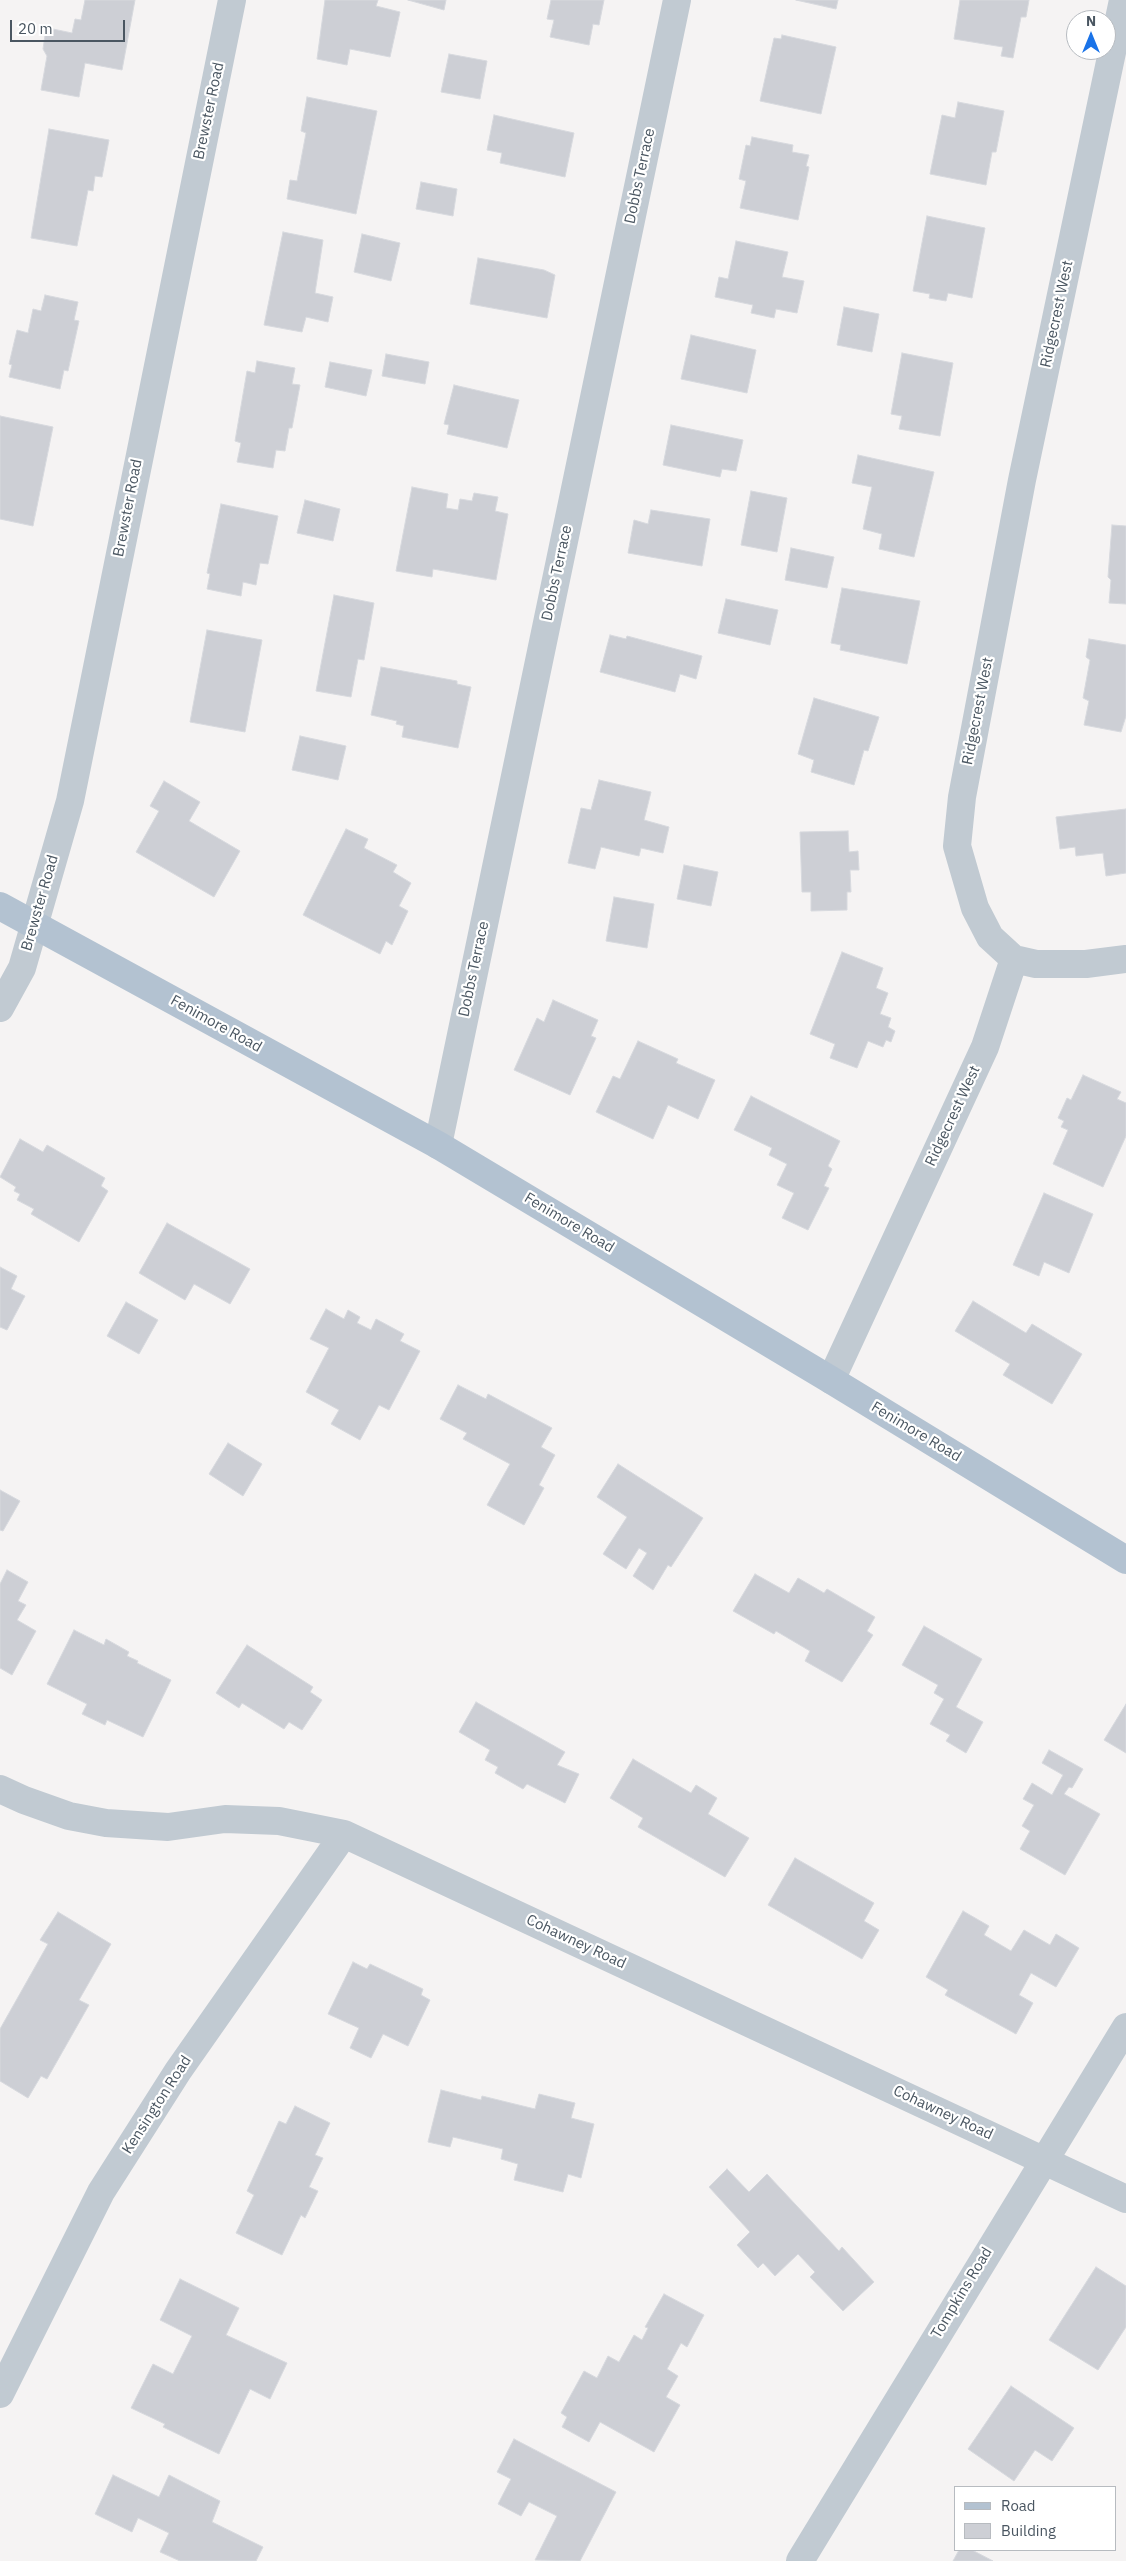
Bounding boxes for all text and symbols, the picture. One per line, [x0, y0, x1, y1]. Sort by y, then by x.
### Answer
scale bar [12, 10, 128, 42]
north arrow [1066, 10, 1116, 60]
text: N [1086, 12, 1096, 30]
text: 20 m [18, 19, 53, 38]
street label: Brewster Road [190, 61, 228, 161]
street label: Dobbs Terrace [621, 127, 659, 225]
street label: Ridgecrest West [1037, 259, 1077, 369]
street label: Brewster Road [110, 458, 146, 558]
street label: Dobbs Terrace [538, 524, 576, 622]
street label: Ridgecrest West [959, 656, 997, 766]
street label: Brewster Road [18, 853, 62, 953]
street label: Dobbs Terrace [455, 920, 493, 1018]
street label: Fenimore Road [167, 991, 265, 1057]
street label: Ridgecrest West [922, 1063, 984, 1169]
street label: Fenimore Road [521, 1189, 617, 1257]
street label: Fenimore Road [868, 1398, 964, 1466]
street label: Cohawney Road [523, 1911, 629, 1973]
street label: Kensington Road [119, 2052, 195, 2158]
street label: Cohawney Road [890, 2082, 996, 2144]
street label: Tompkins Road [928, 2244, 996, 2342]
legend [954, 2486, 1116, 2551]
text: Road [1001, 2496, 1036, 2515]
text: Building [1001, 2521, 1056, 2540]

